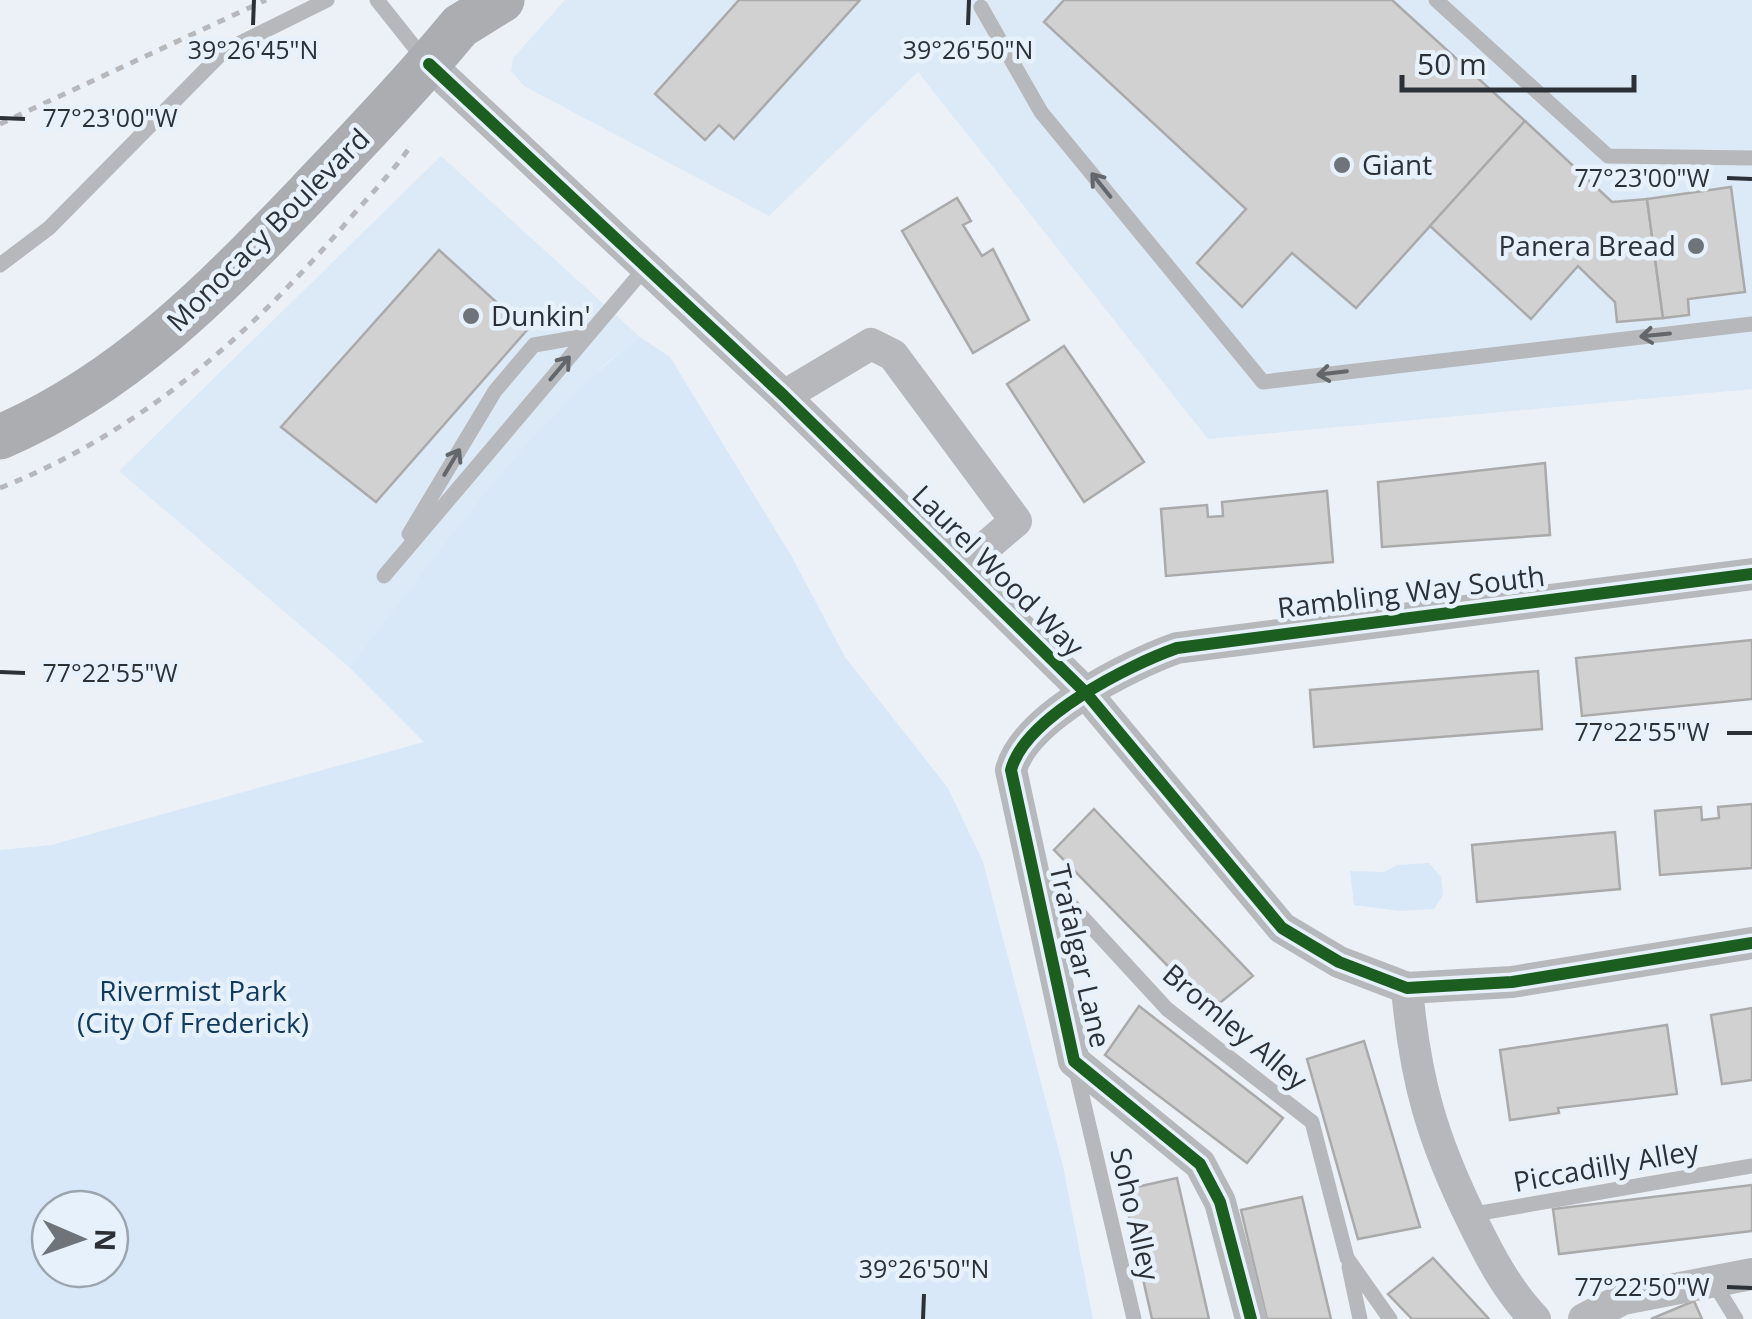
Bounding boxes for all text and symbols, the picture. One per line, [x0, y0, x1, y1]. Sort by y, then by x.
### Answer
scale bar [1402, 30, 1634, 92]
text: 39°26'45"N [188, 32, 318, 66]
text: 39°26'50"N [903, 32, 1033, 66]
text: 50 m [1417, 43, 1487, 84]
text: 77°23'00"W [43, 100, 178, 134]
street label: Monocacy Boulevard [157, 119, 377, 339]
place label: Giant [1362, 145, 1432, 183]
marker: Giant [1331, 154, 1353, 176]
text: 77°23'00"W [1575, 160, 1710, 194]
one-way arrow [1090, 172, 1112, 198]
place label: Panera Bread [1498, 226, 1676, 264]
marker: Panera Bread [1685, 235, 1707, 257]
place label: Dunkin' [491, 296, 591, 334]
marker: Dunkin' [460, 305, 482, 327]
one-way arrow [1640, 326, 1672, 345]
one-way arrow [549, 355, 571, 381]
one-way arrow [1317, 364, 1349, 383]
one-way arrow [442, 448, 462, 477]
street label: Laurel Wood Way [905, 476, 1094, 665]
street label: Rambling Way South [1275, 556, 1547, 626]
text: 77°22'55"W [43, 655, 178, 689]
text: 77°22'55"W [1575, 714, 1710, 748]
street label: Trafalgar Lane [1041, 860, 1121, 1051]
street label: Bromley Alley [1155, 954, 1317, 1099]
park label: Rivermist Park (City Of Frederick) [77, 971, 309, 1041]
street label: Piccadilly Alley [1510, 1130, 1702, 1200]
street label: Soho Alley [1102, 1144, 1170, 1285]
north arrow [30, 1189, 130, 1289]
text: N [87, 1228, 125, 1252]
text: 39°26'50"N [859, 1251, 989, 1285]
text: 77°22'50"W [1575, 1269, 1710, 1303]

